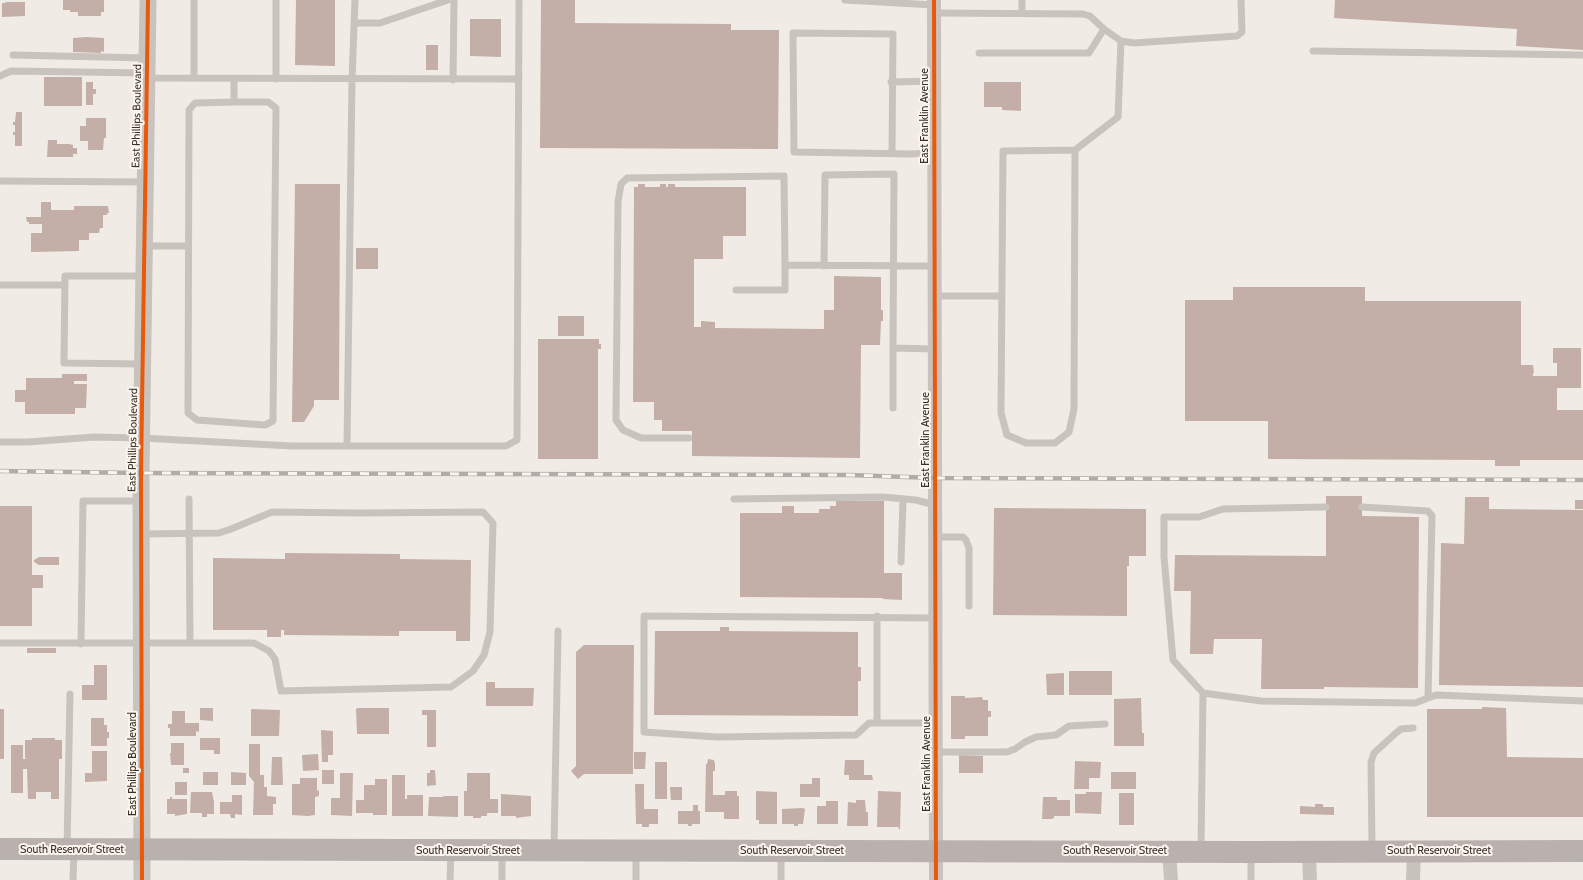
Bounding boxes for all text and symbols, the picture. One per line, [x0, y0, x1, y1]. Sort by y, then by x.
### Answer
street label: East Phillips Boulevard [129, 64, 145, 168]
street label: East Franklin Avenue [918, 68, 932, 164]
street label: East Phillips Boulevard [125, 388, 141, 492]
street label: East Franklin Avenue [919, 392, 933, 488]
street label: East Phillips Boulevard [126, 712, 140, 816]
street label: East Franklin Avenue [920, 716, 934, 812]
street label: South Reservoir Street [20, 843, 124, 857]
street label: South Reservoir Street [416, 844, 520, 858]
street label: South Reservoir Street [740, 844, 844, 858]
street label: South Reservoir Street [1063, 844, 1167, 858]
street label: South Reservoir Street [1387, 844, 1491, 858]

